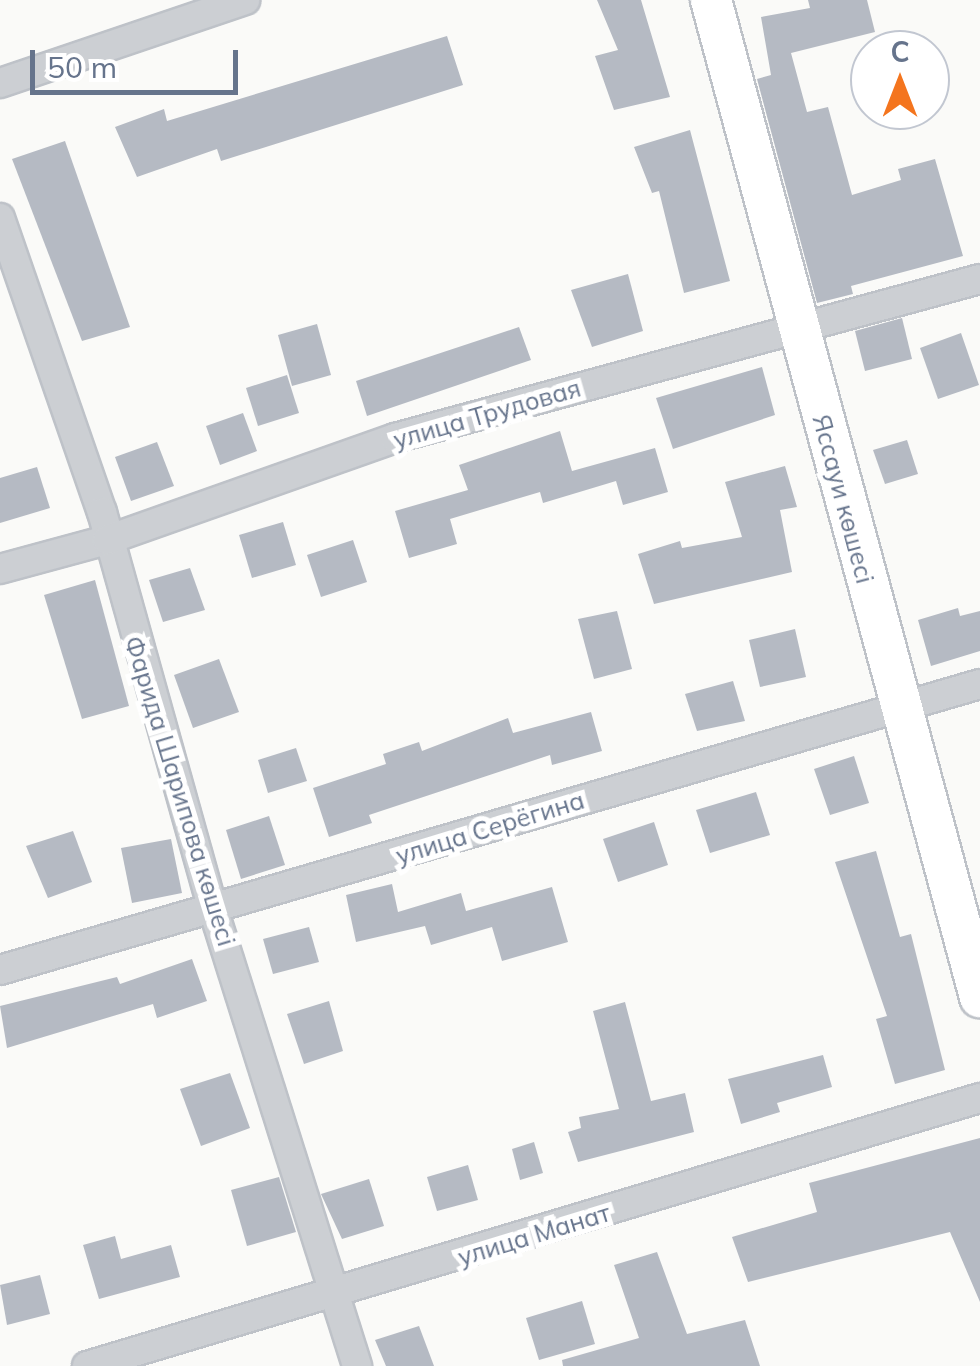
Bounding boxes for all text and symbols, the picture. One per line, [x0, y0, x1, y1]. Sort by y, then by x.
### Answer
scale bar [35, 30, 242, 92]
north arrow [850, 30, 950, 130]
text: С [890, 34, 910, 69]
text: 50 m [47, 48, 117, 86]
street label: улица Трудовая [390, 373, 584, 455]
street label: Яссауи көшесі [806, 411, 880, 587]
street label: Фарида Шарипова көшесі [118, 632, 242, 950]
street label: улица Серёгина [392, 785, 588, 871]
street label: улица Манат [454, 1198, 614, 1272]

